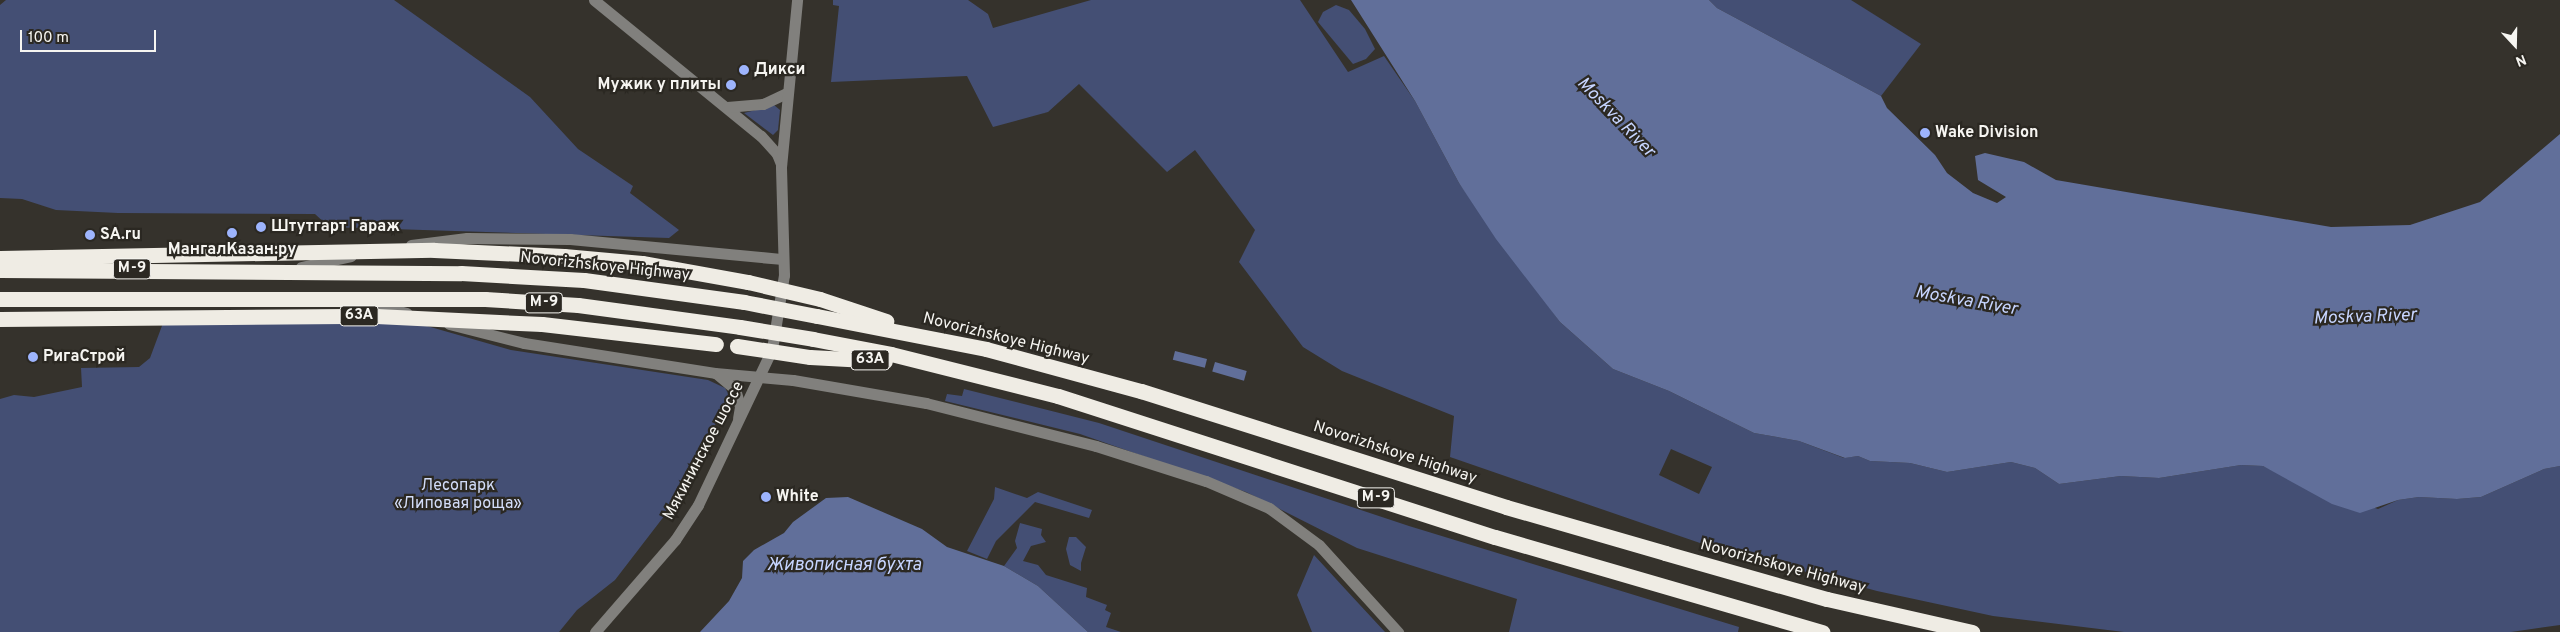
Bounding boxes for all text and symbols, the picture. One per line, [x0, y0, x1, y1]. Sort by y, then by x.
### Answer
scale bar [22, 20, 159, 52]
north arrow [2490, 20, 2540, 70]
text: 100 m [28, 29, 69, 48]
text: N [2513, 50, 2528, 69]
place label: Дикси [754, 60, 805, 80]
marker: Дикси [738, 64, 750, 76]
water label: Moskva River [1571, 73, 1659, 163]
place label: Мужик у плиты [598, 75, 721, 95]
marker: Мужик у плиты [725, 79, 737, 91]
place label: Wake Division [1935, 123, 2038, 143]
marker: Wake Division [1919, 127, 1931, 139]
place label: Штутгарт Гараж [271, 217, 400, 237]
marker: Штутгарт Гараж [255, 221, 267, 233]
place label: SA.ru [100, 225, 141, 245]
marker: МангалКазан.ру [226, 227, 238, 239]
marker: SA.ru [84, 229, 96, 241]
place label: МангалКазан.ру [168, 240, 296, 260]
street label: Novorizhskoye Highway [519, 249, 691, 285]
road number: М-9 [112, 256, 152, 282]
water label: Moskva River [1913, 282, 2019, 322]
road number: М-9 [524, 290, 564, 316]
road number: 63A [339, 304, 379, 328]
water label: Moskva River [2313, 305, 2417, 331]
street label: Novorizhskoye Highway [921, 309, 1091, 369]
place label: РигаСтрой [43, 347, 125, 367]
road number: 63A [850, 348, 890, 372]
marker: РигаСтрой [27, 351, 39, 363]
street label: Мякининское шоссе [659, 378, 749, 524]
street label: Novorizhskoye Highway [1311, 417, 1479, 489]
park label: Лесопарк «Липовая роща» [394, 476, 522, 514]
road number: М-9 [1356, 486, 1396, 510]
place label: White [776, 487, 819, 507]
marker: White [760, 491, 772, 503]
street label: Novorizhskoye Highway [1698, 536, 1868, 598]
water label: Живописная бухта [767, 555, 921, 577]

